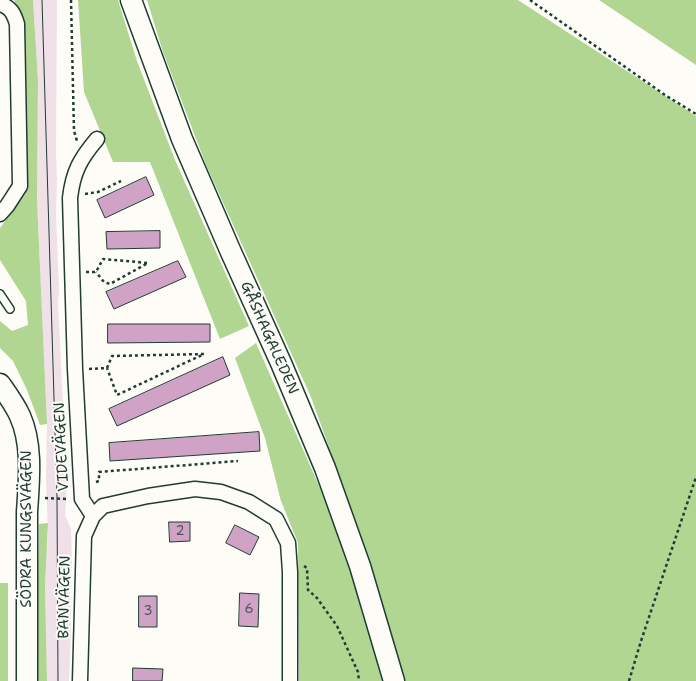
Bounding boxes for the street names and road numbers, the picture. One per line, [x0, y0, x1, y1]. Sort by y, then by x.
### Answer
street label: GÅSHAGALEDEN [236, 279, 302, 397]
street label: VIDEVÄGEN [51, 402, 73, 492]
street label: SÖDRA KUNGSVÄGEN [18, 450, 36, 608]
street label: BANVÄGEN [55, 555, 75, 639]

